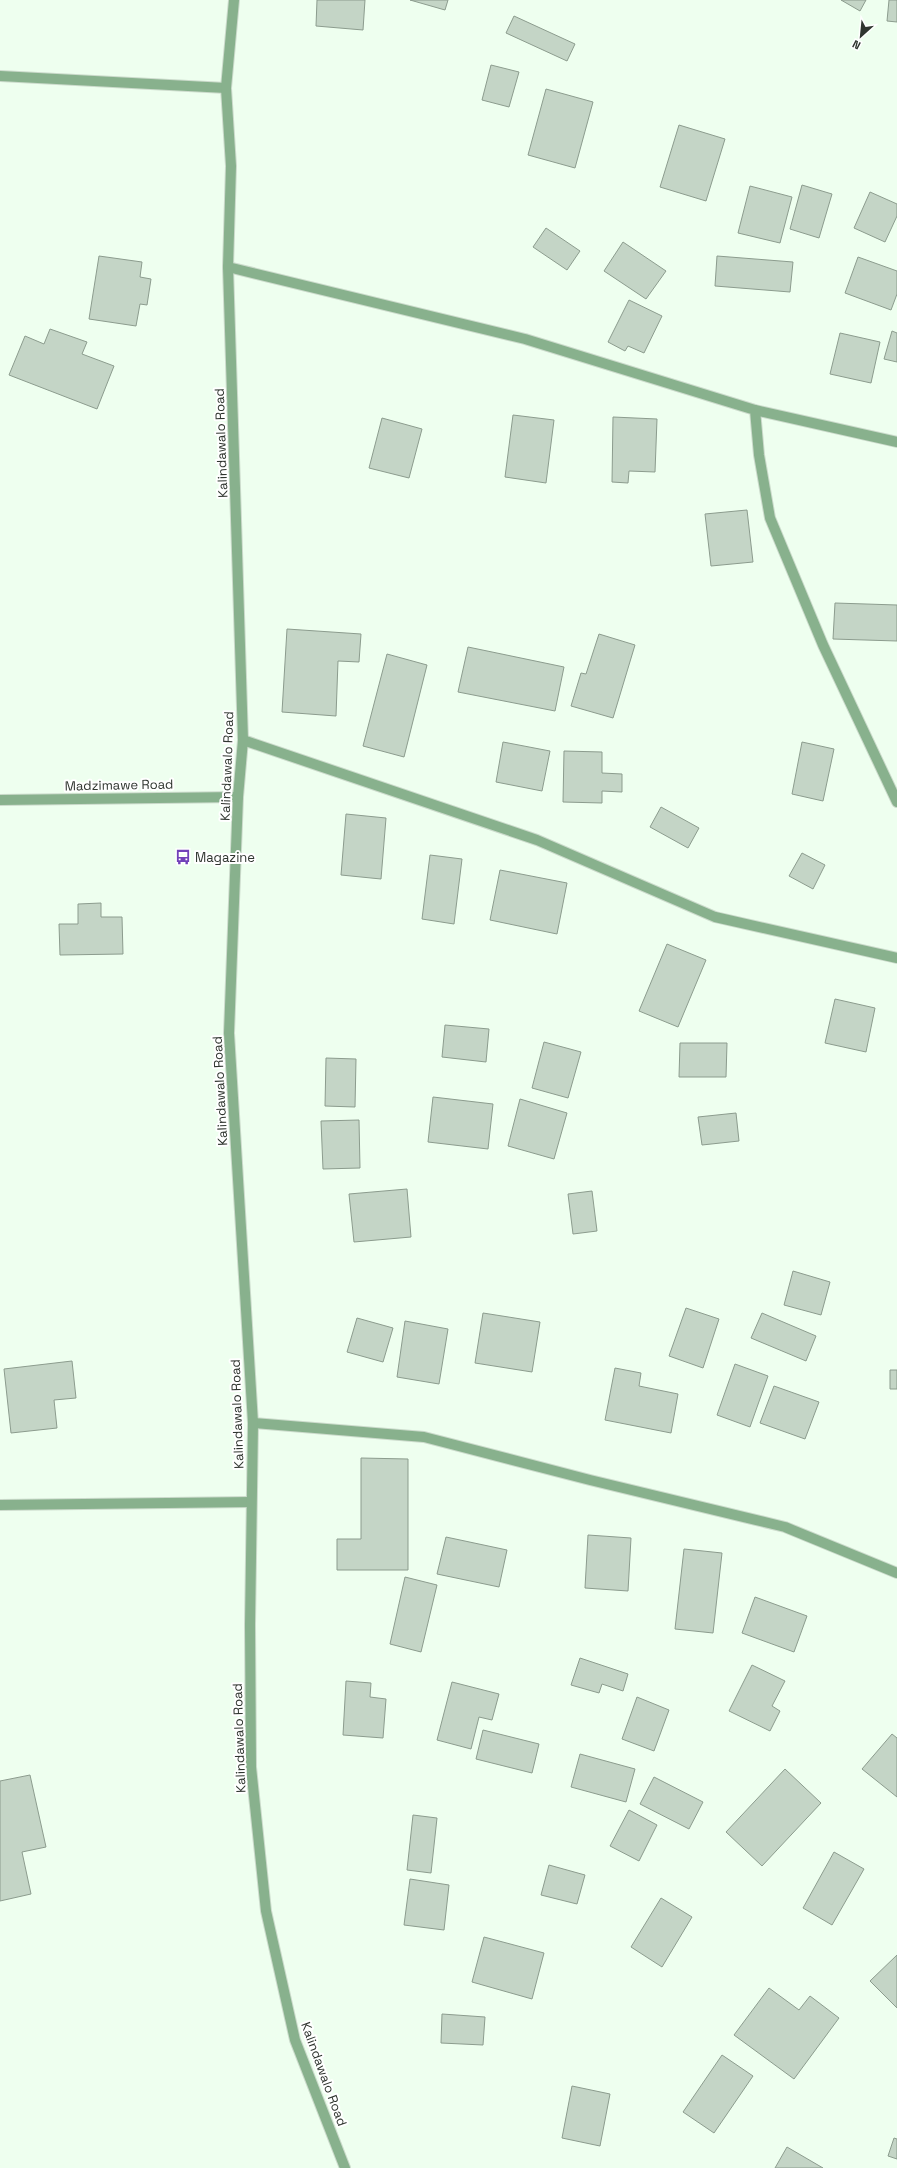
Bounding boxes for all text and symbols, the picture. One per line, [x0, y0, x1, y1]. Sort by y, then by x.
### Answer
north arrow [841, 16, 881, 56]
text: N [850, 37, 863, 53]
street label: Kalindawalo Road [211, 388, 231, 498]
street label: Kalindawalo Road [217, 711, 237, 821]
street label: Madzimawe Road [65, 776, 173, 794]
bus stop icon: Magazine [174, 848, 192, 866]
place label: Magazine [195, 849, 255, 866]
street label: Kalindawalo Road [209, 1036, 231, 1146]
street label: Kalindawalo Road [227, 1359, 247, 1469]
street label: Kalindawalo Road [229, 1683, 249, 1793]
street label: Kalindawalo Road [297, 2020, 351, 2128]

